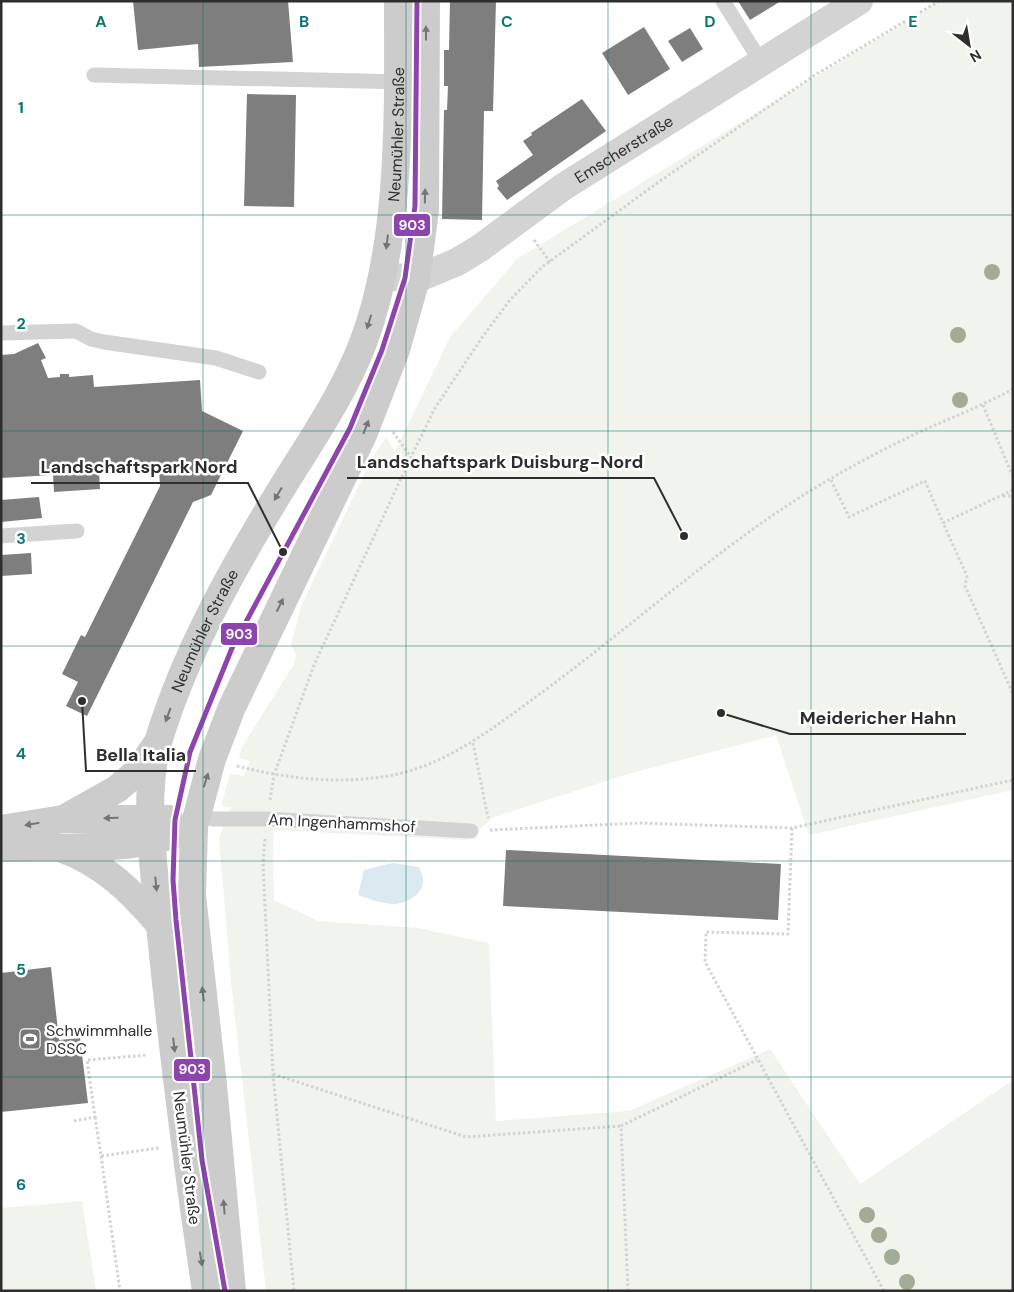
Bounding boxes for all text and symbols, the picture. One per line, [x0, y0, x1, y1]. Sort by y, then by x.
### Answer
text: A [95, 11, 107, 32]
text: B [299, 11, 309, 32]
text: C [501, 11, 513, 32]
text: D [704, 11, 716, 32]
text: E [908, 11, 918, 32]
north arrow [944, 20, 994, 70]
one-way arrow [422, 25, 430, 41]
text: N [967, 46, 985, 66]
street label: Neumühler Straße [383, 67, 409, 203]
text: 1 [18, 97, 24, 118]
street label: Emscherstraße [570, 110, 677, 188]
one-way arrow [421, 188, 429, 204]
line badge: 903 [393, 213, 431, 237]
text: 903 [398, 216, 426, 234]
one-way arrow [383, 234, 391, 250]
text: 2 [16, 313, 26, 334]
one-way arrow [365, 315, 373, 330]
one-way arrow [363, 419, 370, 434]
callout: Landschaftspark Duisburg-Nord [347, 445, 654, 478]
callout: Landschaftspark Nord [31, 450, 248, 483]
text: Landschaftspark Duisburg-Nord [357, 450, 643, 474]
text: Landschaftspark Nord [40, 455, 238, 479]
one-way arrow [274, 488, 283, 501]
text: 3 [16, 528, 26, 549]
street label: Neumühler Straße [166, 565, 243, 695]
one-way arrow [276, 597, 284, 612]
line badge: 903 [220, 622, 258, 646]
text: 903 [225, 625, 253, 643]
callout: Meidericher Hahn [790, 701, 966, 734]
text: Meidericher Hahn [800, 706, 956, 730]
one-way arrow [164, 708, 172, 723]
callout: Bella Italia [86, 738, 196, 771]
text: 4 [16, 743, 26, 764]
text: Bella Italia [96, 743, 186, 767]
one-way arrow [202, 772, 210, 787]
street label: Am Ingenhammshof [268, 809, 416, 837]
one-way arrow [103, 814, 119, 822]
one-way arrow [24, 821, 40, 829]
one-way arrow [152, 876, 160, 892]
text: 5 [16, 959, 26, 980]
one-way arrow [198, 985, 206, 1001]
place label: Schwimmhalle DSSC [46, 1020, 152, 1059]
sports icon: Schwimmhalle DSSC [18, 1027, 42, 1051]
one-way arrow [170, 1038, 178, 1054]
line badge: 903 [173, 1058, 211, 1082]
text: 903 [178, 1060, 206, 1078]
street label: Neumühler Straße [168, 1090, 206, 1226]
text: 6 [16, 1174, 26, 1195]
one-way arrow [220, 1199, 228, 1215]
one-way arrow [197, 1251, 205, 1267]

